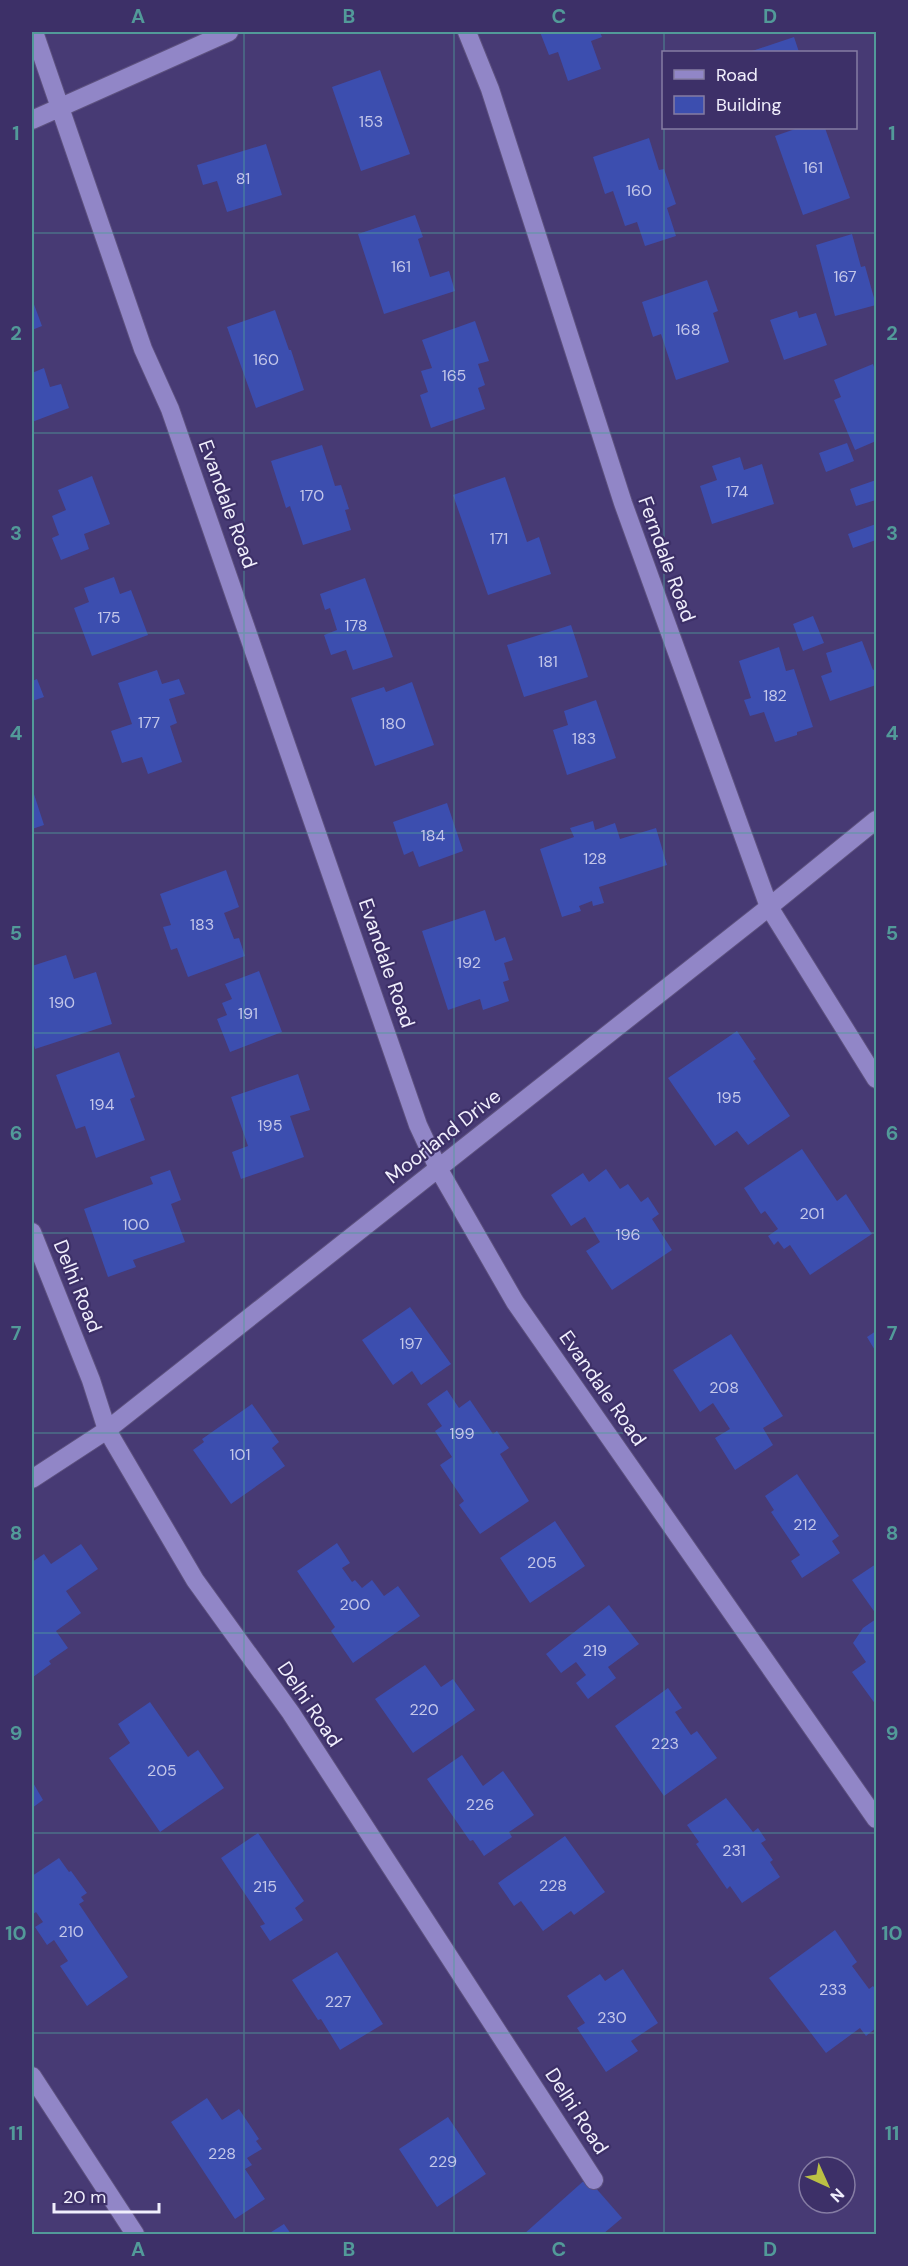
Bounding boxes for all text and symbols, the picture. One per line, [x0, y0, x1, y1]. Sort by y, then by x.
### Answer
text: A [131, 3, 145, 29]
text: B [343, 3, 355, 29]
text: C [552, 3, 566, 29]
text: D [763, 3, 777, 29]
legend [662, 51, 857, 129]
text: Road [716, 63, 758, 87]
text: Building [716, 93, 781, 117]
house number: 153 [359, 111, 383, 132]
text: 1 [12, 120, 20, 146]
text: 1 [888, 120, 896, 146]
house number: 161 [803, 157, 823, 178]
house number: 81 [236, 168, 250, 189]
house number: 160 [626, 180, 652, 201]
house number: 161 [391, 256, 411, 277]
house number: 167 [833, 266, 857, 287]
house number: 168 [676, 319, 700, 340]
text: 2 [10, 320, 22, 346]
text: 2 [886, 320, 898, 346]
house number: 160 [253, 349, 279, 370]
house number: 165 [442, 365, 466, 386]
street label: Evandale Road [193, 436, 263, 572]
house number: 174 [726, 481, 748, 502]
house number: 170 [300, 485, 324, 506]
street label: Ferndale Road [632, 493, 702, 625]
text: 3 [10, 520, 22, 546]
text: 3 [886, 520, 898, 546]
house number: 171 [490, 528, 508, 549]
house number: 175 [98, 607, 120, 628]
house number: 178 [345, 615, 368, 636]
house number: 181 [538, 651, 558, 672]
house number: 182 [763, 685, 787, 706]
house number: 177 [138, 712, 160, 733]
house number: 180 [380, 713, 406, 734]
text: 4 [10, 720, 23, 746]
text: 4 [886, 720, 899, 746]
house number: 183 [572, 728, 596, 749]
house number: 184 [421, 825, 446, 846]
house number: 128 [583, 848, 607, 869]
street label: Evandale Road [353, 895, 421, 1031]
house number: 183 [190, 914, 214, 935]
text: 5 [10, 920, 22, 946]
text: 5 [886, 920, 898, 946]
house number: 192 [457, 952, 481, 973]
house number: 190 [49, 992, 75, 1013]
house number: 191 [238, 1003, 258, 1024]
street label: Moorland Drive [380, 1083, 506, 1189]
house number: 195 [717, 1087, 741, 1108]
house number: 194 [90, 1094, 115, 1115]
house number: 195 [258, 1115, 282, 1136]
text: 6 [10, 1120, 22, 1146]
text: 6 [886, 1120, 898, 1146]
house number: 201 [800, 1203, 825, 1224]
house number: 100 [123, 1214, 149, 1235]
house number: 196 [615, 1224, 641, 1245]
street label: Delhi Road [48, 1236, 108, 1336]
text: 7 [11, 1320, 22, 1346]
text: 7 [887, 1320, 898, 1346]
street label: Evandale Road [554, 1325, 652, 1451]
house number: 197 [399, 1333, 423, 1354]
house number: 208 [709, 1377, 739, 1398]
house number: 199 [449, 1423, 475, 1444]
house number: 101 [230, 1444, 250, 1465]
house number: 212 [793, 1514, 817, 1535]
text: 8 [10, 1520, 22, 1546]
text: 8 [886, 1520, 898, 1546]
house number: 205 [527, 1552, 557, 1573]
house number: 200 [340, 1594, 371, 1615]
house number: 219 [583, 1640, 607, 1661]
street label: Delhi Road [272, 1656, 348, 1752]
house number: 220 [409, 1699, 439, 1720]
text: 9 [10, 1720, 22, 1746]
text: 9 [886, 1720, 898, 1746]
house number: 223 [651, 1733, 679, 1754]
house number: 205 [147, 1760, 177, 1781]
house number: 226 [466, 1794, 494, 1815]
house number: 231 [722, 1840, 746, 1861]
house number: 228 [539, 1875, 567, 1896]
house number: 215 [253, 1876, 277, 1897]
text: 10 [5, 1920, 27, 1946]
text: 10 [881, 1920, 903, 1946]
house number: 210 [58, 1921, 84, 1942]
house number: 233 [819, 1979, 847, 2000]
house number: 227 [325, 1991, 351, 2012]
house number: 230 [597, 2007, 627, 2028]
street label: Delhi Road [539, 2063, 615, 2159]
text: 11 [9, 2120, 23, 2146]
text: 11 [885, 2120, 899, 2146]
house number: 228 [208, 2143, 236, 2164]
house number: 229 [429, 2151, 457, 2172]
north arrow [797, 2155, 857, 2215]
scale bar [54, 2176, 159, 2214]
text: N [826, 2184, 849, 2207]
text: 20 m [63, 2185, 106, 2209]
text: A [131, 2236, 145, 2262]
text: B [343, 2236, 355, 2262]
text: C [552, 2236, 566, 2262]
text: D [763, 2236, 777, 2262]

